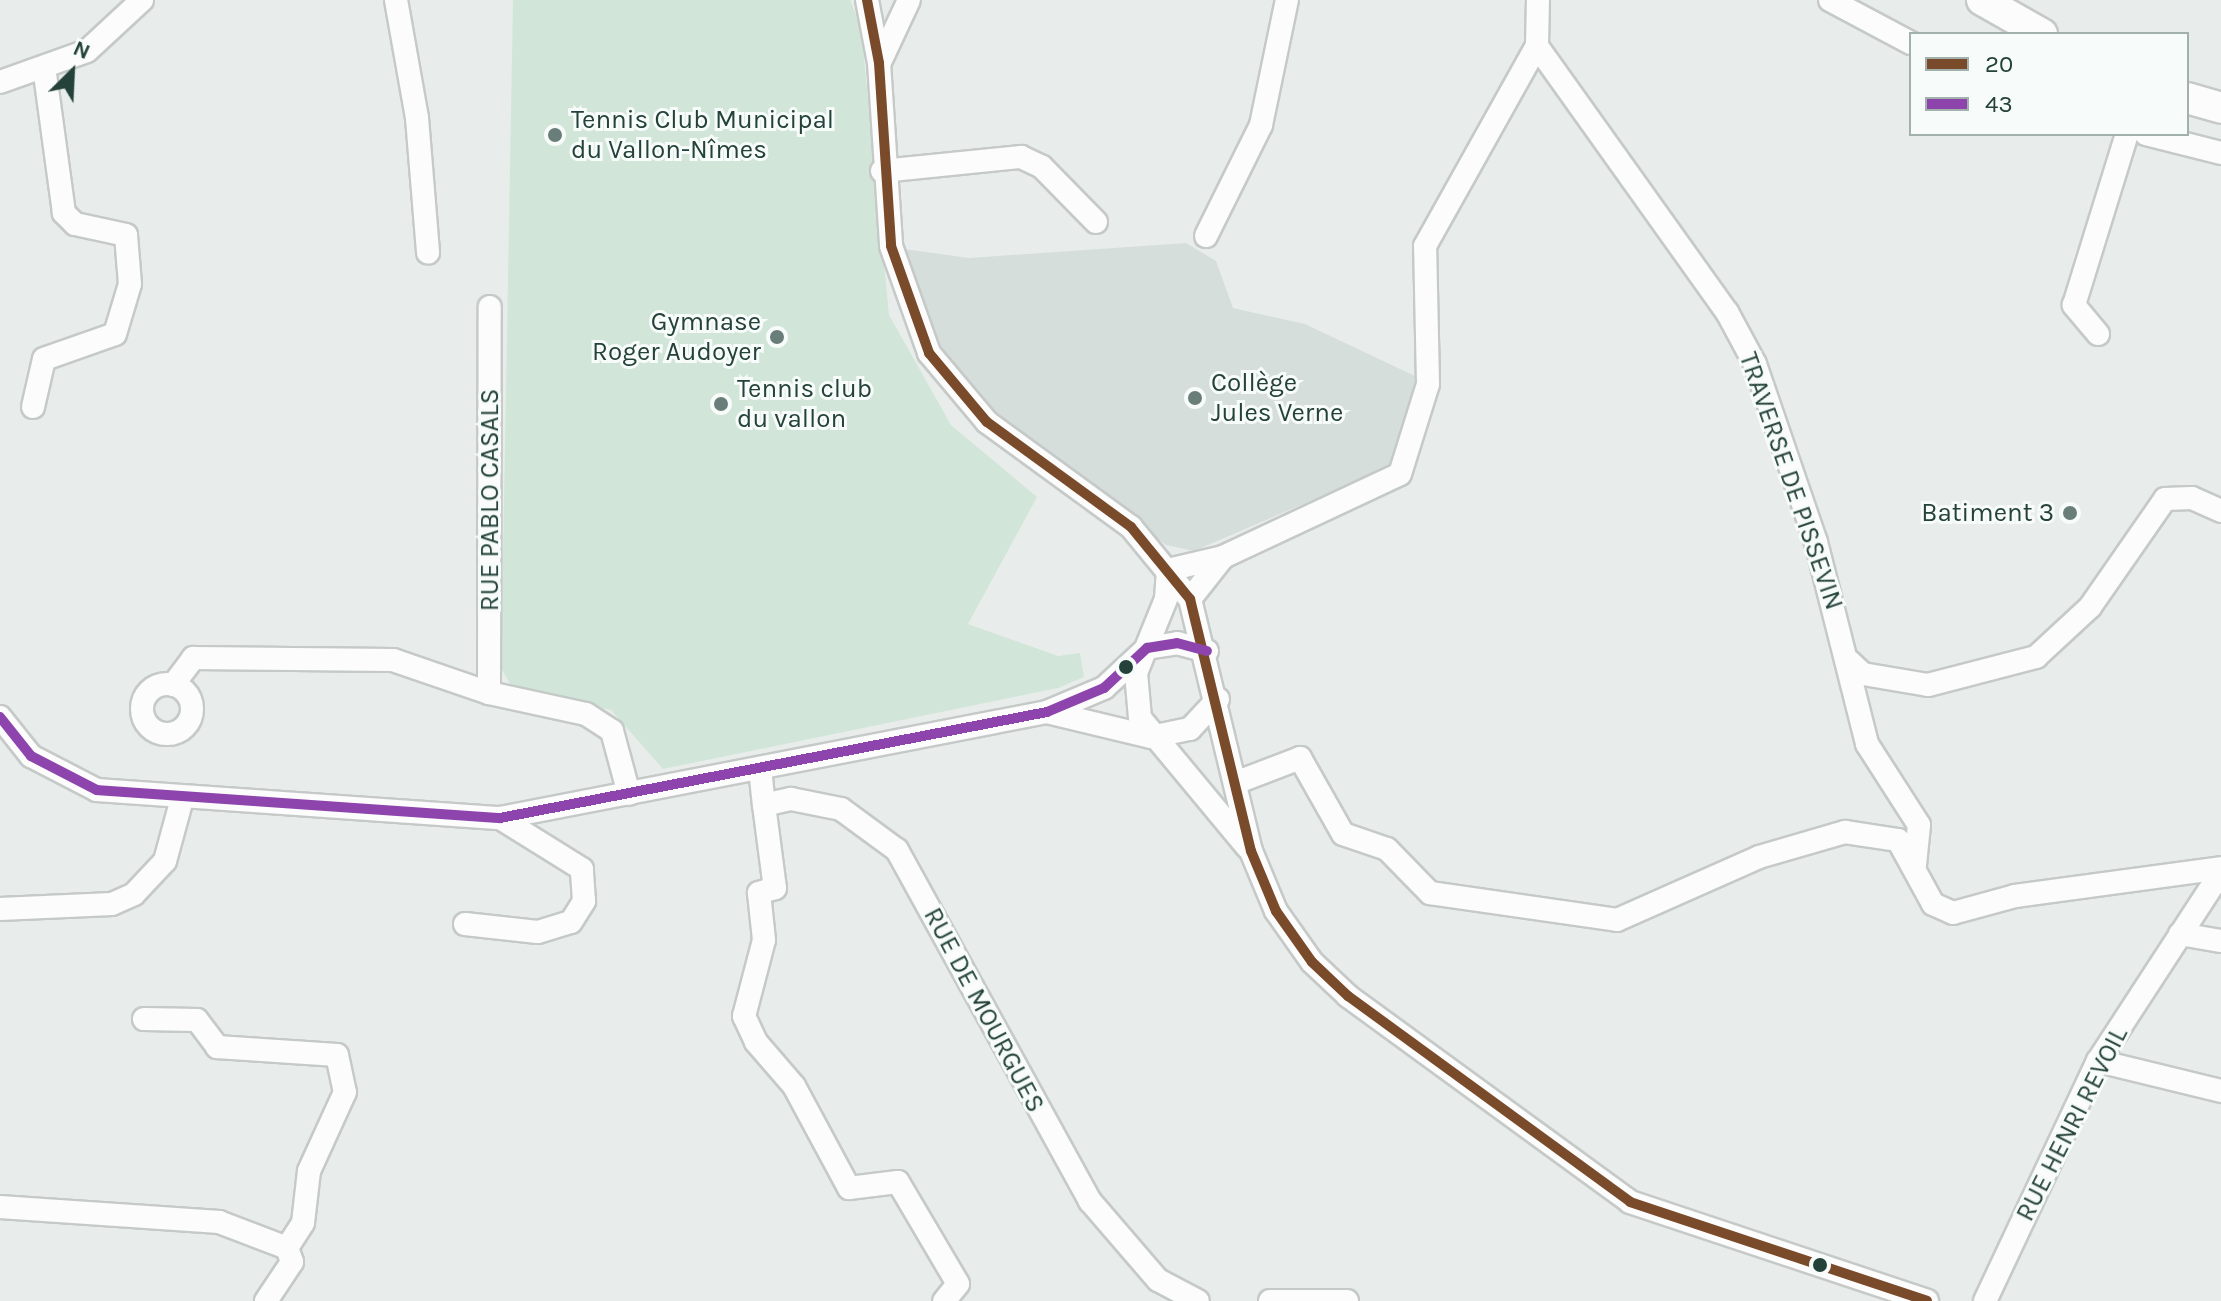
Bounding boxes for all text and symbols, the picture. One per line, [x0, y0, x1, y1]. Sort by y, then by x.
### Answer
north arrow [32, 32, 112, 112]
legend [1909, 32, 2189, 136]
text: N [69, 35, 94, 65]
text: 20 [1985, 50, 2013, 78]
text: 43 [1985, 90, 2013, 118]
place label: Tennis Club Municipal du Vallon-Nîmes [571, 104, 834, 166]
marker: Tennis Club Municipal du Vallon-Nîmes [546, 126, 564, 144]
place label: Gymnase Roger Audoyer [592, 306, 761, 368]
marker: Gymnase Roger Audoyer [768, 328, 786, 346]
street label: TRAVERSE DE PISSEVIN [1732, 348, 1850, 614]
place label: Collège Jules Verne [1211, 367, 1343, 428]
place label: Tennis club du vallon [737, 373, 872, 434]
street label: RUE PABLO CASALS [474, 389, 506, 611]
marker: Collège Jules Verne [1186, 389, 1204, 407]
marker: Tennis club du vallon [712, 395, 730, 413]
place label: Batiment 3 [1921, 497, 2054, 529]
marker: Batiment 3 [2061, 504, 2079, 522]
unlabelled marker [1118, 659, 1134, 675]
street label: RUE DE MOURGUES [917, 902, 1051, 1118]
street label: RUE HENRI REVOIL [2010, 1022, 2134, 1226]
unlabelled marker [1812, 1257, 1828, 1273]

